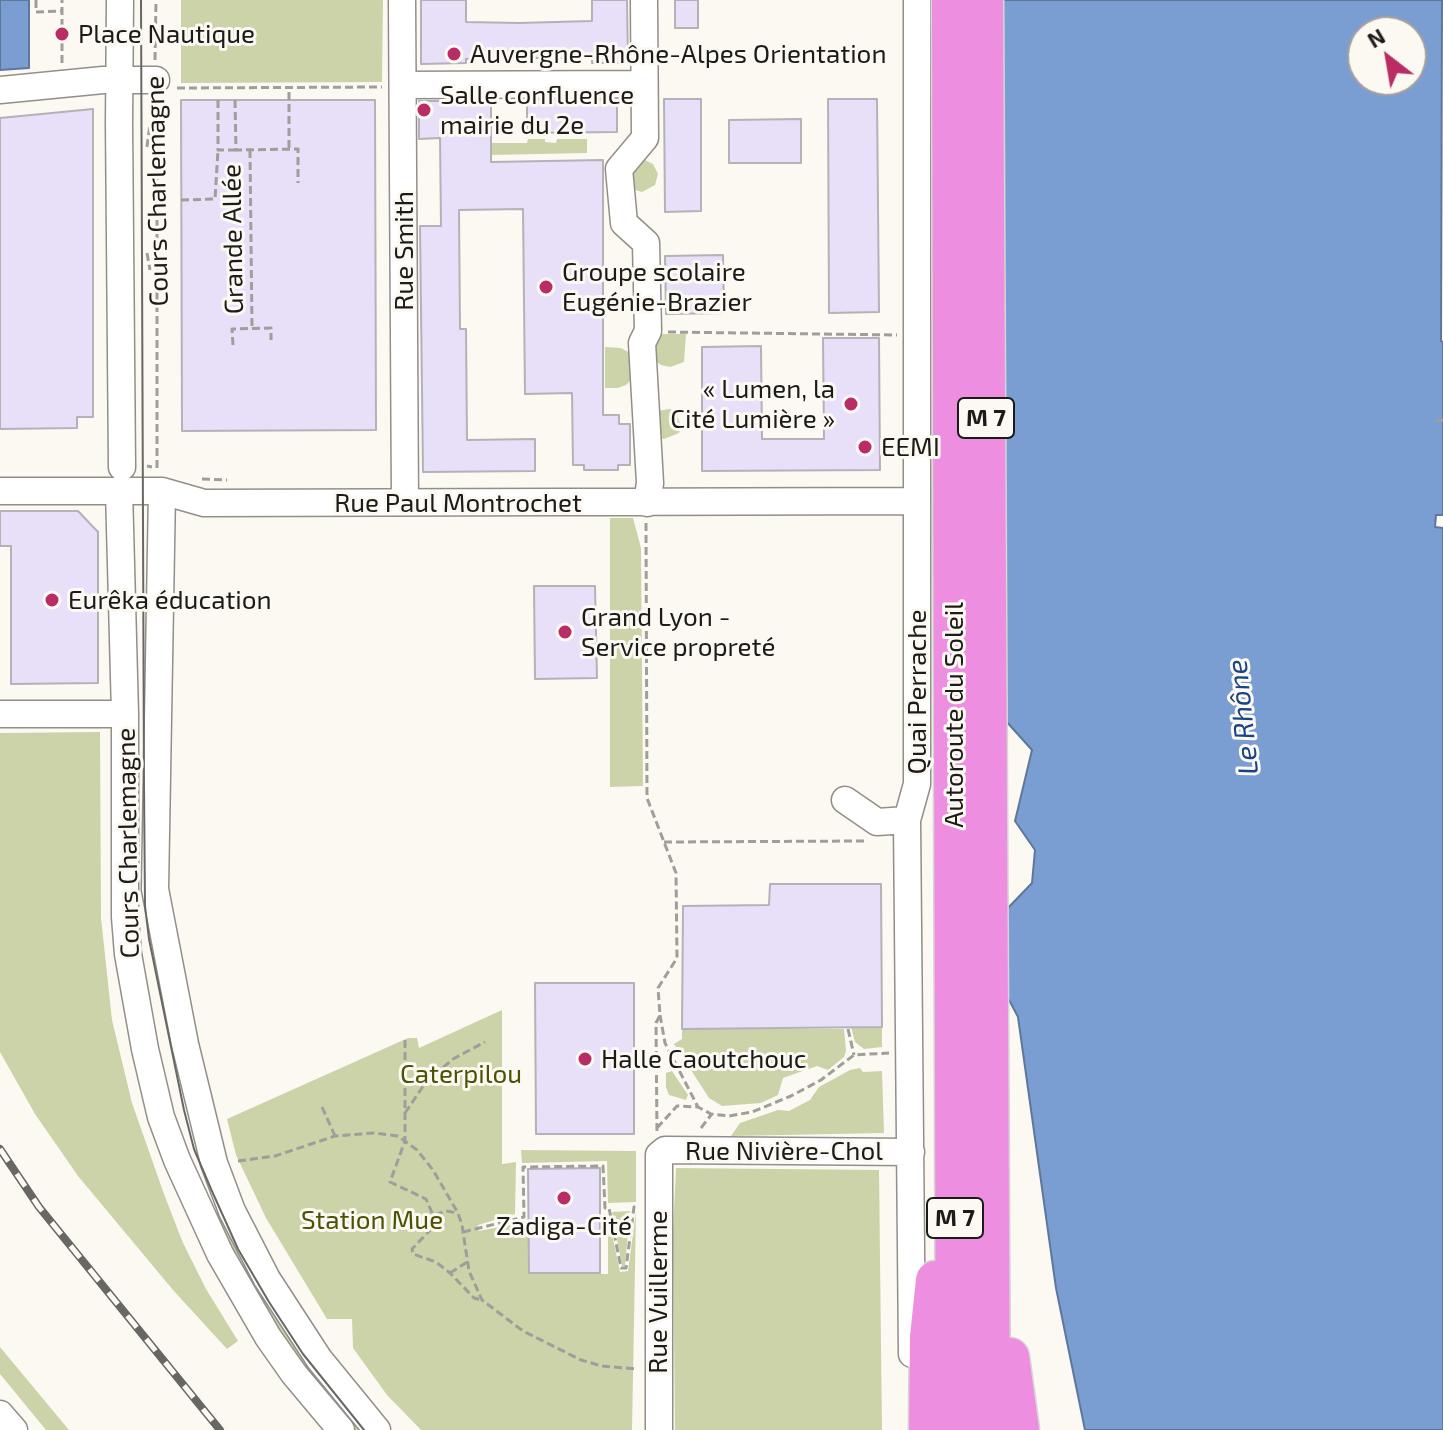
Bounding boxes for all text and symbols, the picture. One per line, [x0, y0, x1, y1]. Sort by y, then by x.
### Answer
north arrow [1347, 16, 1427, 96]
place label: Place Nautique [78, 18, 255, 50]
text: N [1362, 22, 1389, 52]
marker: Place Nautique [53, 25, 71, 43]
place label: Auvergne-Rhône-Alpes Orientation [470, 38, 886, 70]
marker: Auvergne-Rhône-Alpes Orientation [445, 45, 463, 63]
street label: Cours Charlemagne [139, 75, 175, 307]
place label: Salle confluence mairie du 2e [440, 79, 634, 140]
marker: Salle confluence mairie du 2e [415, 101, 433, 119]
street label: Grande Allée [216, 164, 250, 314]
street label: Rue Smith [388, 191, 420, 311]
place label: Groupe scolaire Eugénie-Brazier [562, 256, 752, 318]
marker: Groupe scolaire Eugénie-Brazier [537, 278, 555, 296]
place label: « Lumen, la Cité Lumière » [670, 373, 835, 434]
marker: « Lumen, la Cité Lumière » [842, 395, 860, 413]
road number: M 7 [958, 398, 1014, 438]
place label: EEMI [881, 431, 940, 463]
marker: EEMI [856, 438, 874, 456]
street label: Rue Paul Montrochet [334, 487, 582, 519]
place label: Eurêka éducation [68, 584, 272, 616]
marker: Eurêka éducation [43, 591, 61, 609]
place label: Grand Lyon - Service propreté [581, 601, 775, 662]
street label: Autoroute du Soleil [938, 602, 970, 828]
street label: Quai Perrache [901, 610, 933, 774]
marker: Grand Lyon - Service propreté [556, 623, 574, 641]
water label: Le Rhône [1220, 658, 1266, 776]
street label: Cours Charlemagne [110, 727, 146, 959]
place label: Halle Caoutchouc [601, 1043, 807, 1075]
marker: Halle Caoutchouc [576, 1050, 594, 1068]
park label: Caterpilou [400, 1058, 522, 1090]
street label: Rue Nivière-Chol [685, 1135, 883, 1167]
marker: Zadiga-Cité [555, 1189, 573, 1207]
road number: M 7 [927, 1198, 983, 1238]
park label: Station Mue [301, 1204, 443, 1236]
place label: Zadiga-Cité [496, 1210, 632, 1242]
street label: Rue Vuillerme [642, 1210, 674, 1374]

